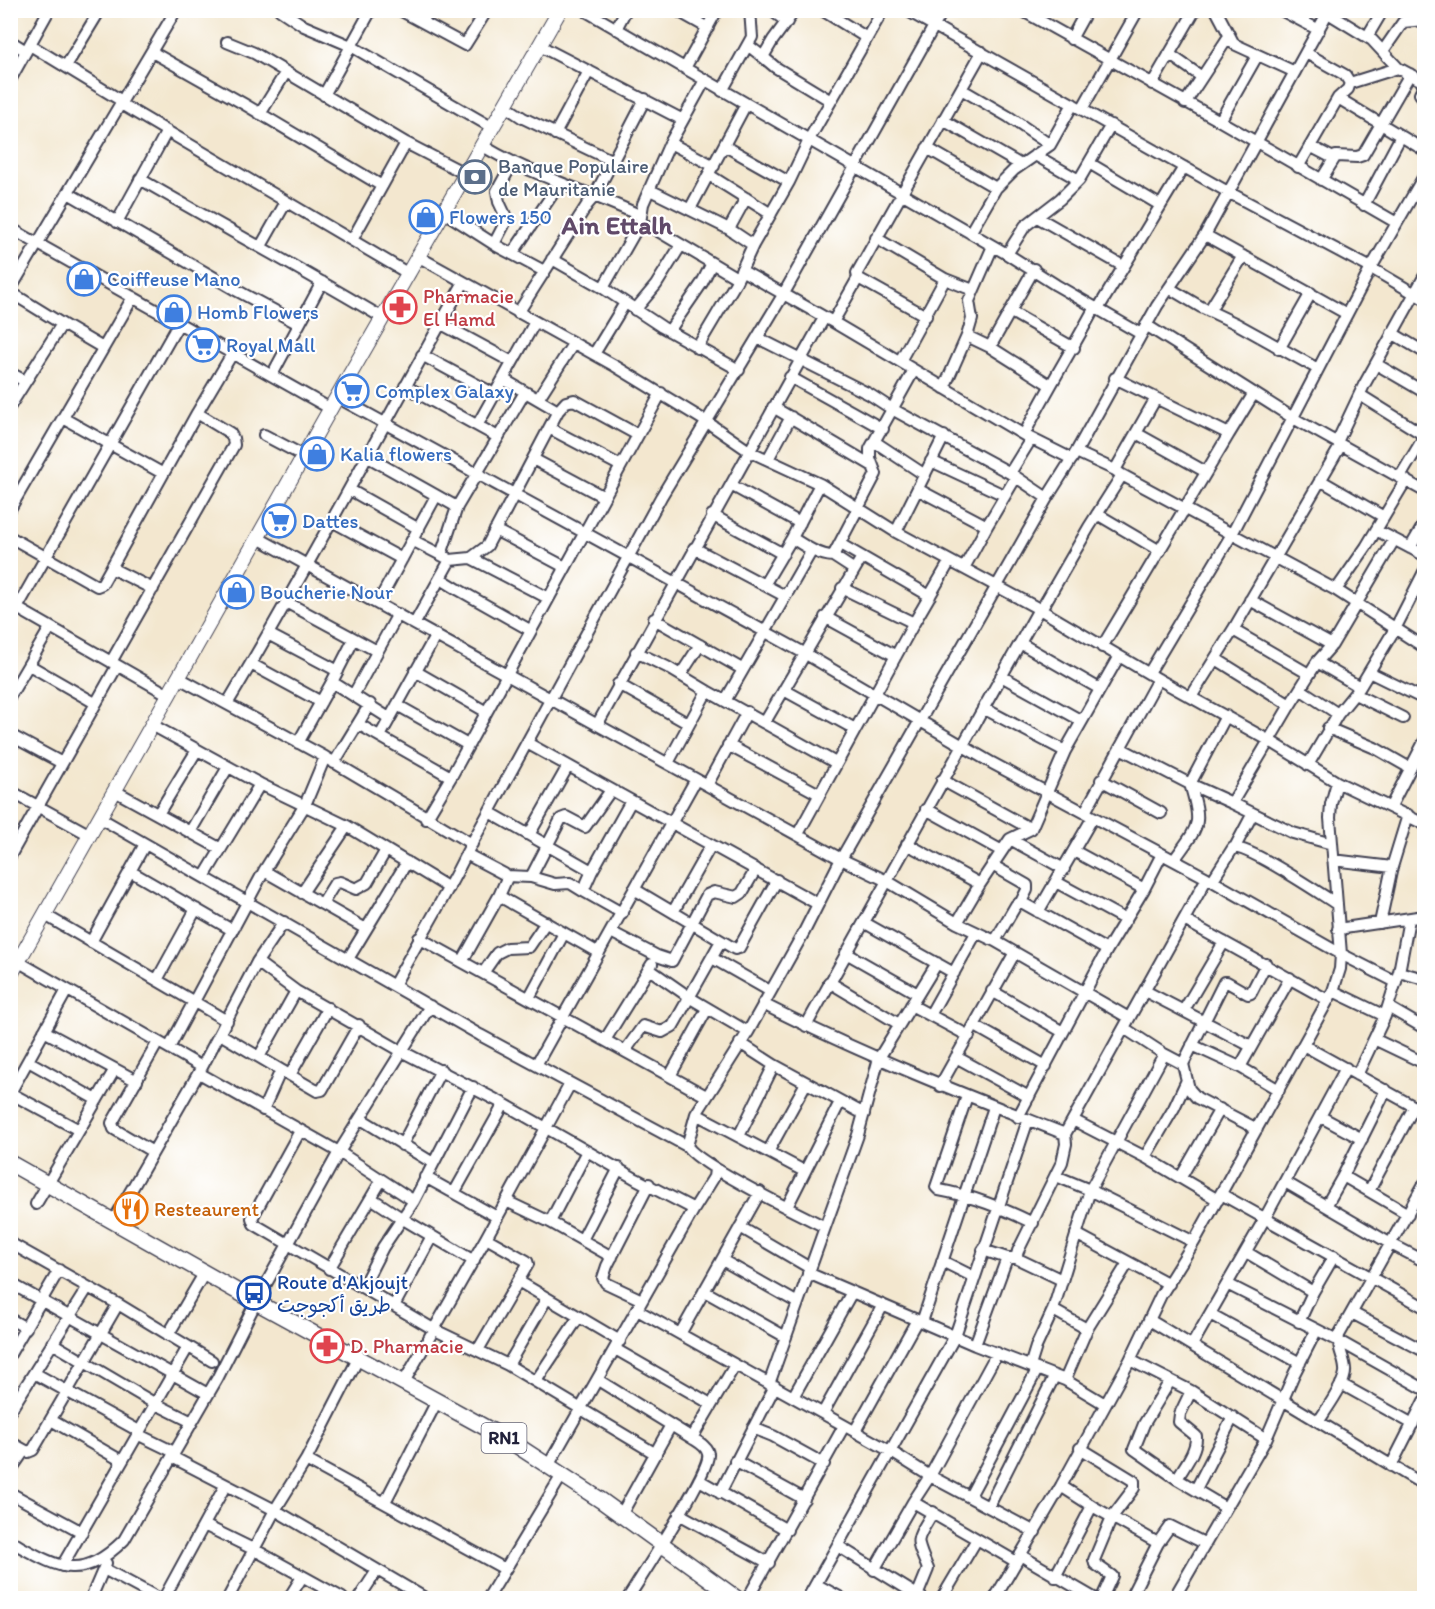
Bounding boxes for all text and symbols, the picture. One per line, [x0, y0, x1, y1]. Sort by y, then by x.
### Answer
place label: Banque Populaire de Mauritanie [498, 154, 649, 201]
bank icon: Banque Populaire de Mauritanie [457, 159, 493, 195]
shop icon: Flowers 150 [408, 199, 444, 235]
place label: Flowers 150 [449, 205, 552, 229]
district label: Ain Ettalh [561, 209, 673, 241]
shop icon: Coiffeuse Mano [66, 261, 102, 297]
place label: Coiffeuse Mano [107, 267, 240, 291]
place label: Pharmacie El Hamd [423, 284, 514, 331]
pharmacy icon: Pharmacie El Hamd [382, 289, 418, 325]
shop icon: Homb Flowers [156, 294, 192, 330]
place label: Homb Flowers [197, 300, 319, 324]
supermarket icon: Royal Mall [185, 327, 221, 363]
place label: Royal Mall [226, 333, 316, 357]
supermarket icon: Complex Galaxy [334, 373, 370, 409]
place label: Complex Galaxy [375, 379, 514, 403]
shop icon: Kalia flowers [299, 436, 335, 472]
place label: Kalia flowers [340, 442, 452, 466]
supermarket icon: Dattes [261, 503, 297, 539]
place label: Dattes [302, 509, 358, 533]
shop icon: Boucherie Nour [219, 574, 255, 610]
place label: Boucherie Nour [260, 580, 393, 604]
restaurant icon: Resteaurent [113, 1191, 149, 1227]
place label: Resteaurent [154, 1197, 260, 1221]
place label: Route d'Akjoujt طريق أكجوجت [277, 1270, 408, 1318]
bus stop icon: Route d'Akjoujt طريق أكجوجت [236, 1275, 272, 1311]
pharmacy icon: D. Pharmacie [309, 1328, 345, 1364]
place label: D. Pharmacie [350, 1334, 463, 1358]
road number: RN1 [482, 1423, 526, 1453]

